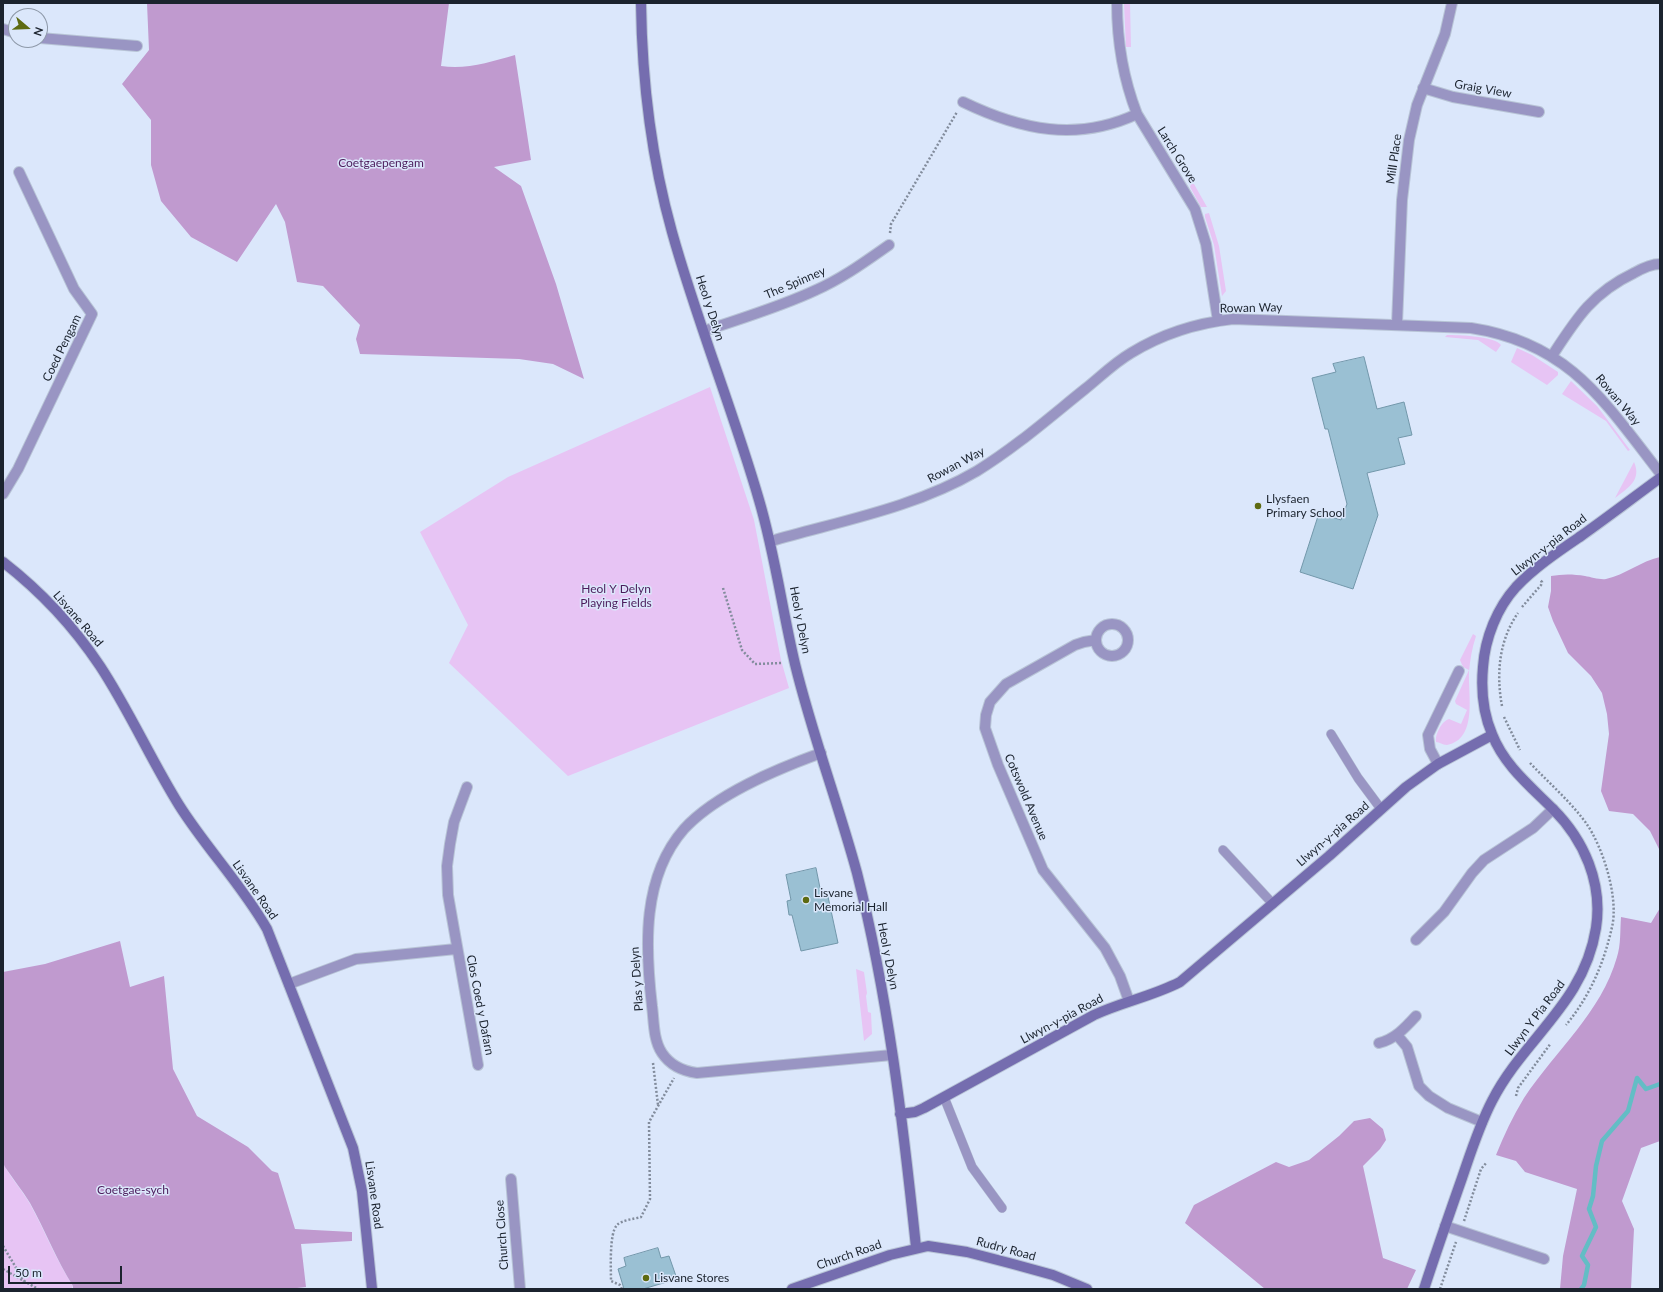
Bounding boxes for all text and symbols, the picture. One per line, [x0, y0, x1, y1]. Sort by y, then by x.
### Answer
north arrow [8, 8, 48, 48]
text: N [31, 26, 46, 38]
street label: Graig View [1453, 77, 1513, 101]
street label: Larch Grove [1154, 124, 1200, 186]
street label: Mill Place [1383, 133, 1405, 185]
park label: Coetgaepengam [338, 156, 424, 170]
street label: The Spinney [762, 264, 828, 302]
street label: Heol y Delyn [693, 273, 727, 343]
street label: Rowan Way [1220, 300, 1282, 316]
street label: Coed Pengam [40, 312, 84, 384]
street label: Rowan Way [1592, 371, 1644, 429]
street label: Rowan Way [925, 444, 987, 486]
place label: Llysfaen Primary School [1266, 492, 1345, 520]
marker: Llysfaen Primary School [1253, 501, 1263, 511]
street label: Llwyn-y-pia Road [1508, 511, 1590, 579]
park label: Heol Y Delyn Playing Fields [580, 582, 652, 610]
street label: Heol y Delyn [786, 585, 814, 655]
street label: Lisvane Road [50, 588, 106, 650]
street label: Cotswold Avenue [1001, 752, 1051, 842]
street label: Llwyn-y-pia Road [1294, 798, 1372, 870]
street label: Lisvane Road [229, 858, 281, 922]
place label: Lisvane Memorial Hall [814, 886, 888, 914]
marker: Lisvane Memorial Hall [801, 895, 811, 905]
street label: Heol y Delyn [874, 921, 902, 991]
street label: Plas y Delyn [628, 946, 646, 1012]
street label: Clos Coed y Dafarn [463, 954, 497, 1056]
street label: Llwyn Y Pia Road [1502, 977, 1568, 1059]
street label: Llwyn-y-pia Road [1018, 991, 1106, 1047]
street label: Lisvane Road [362, 1160, 386, 1230]
park label: Coetgae-sych [97, 1183, 169, 1197]
street label: Church Close [492, 1199, 512, 1271]
street label: Rudry Road [975, 1234, 1037, 1264]
street label: Church Road [815, 1237, 883, 1273]
scale bar [10, 1258, 124, 1284]
text: 50 m [15, 1265, 42, 1280]
place label: Lisvane Stores [654, 1271, 729, 1285]
marker: Lisvane Stores [641, 1273, 651, 1283]

